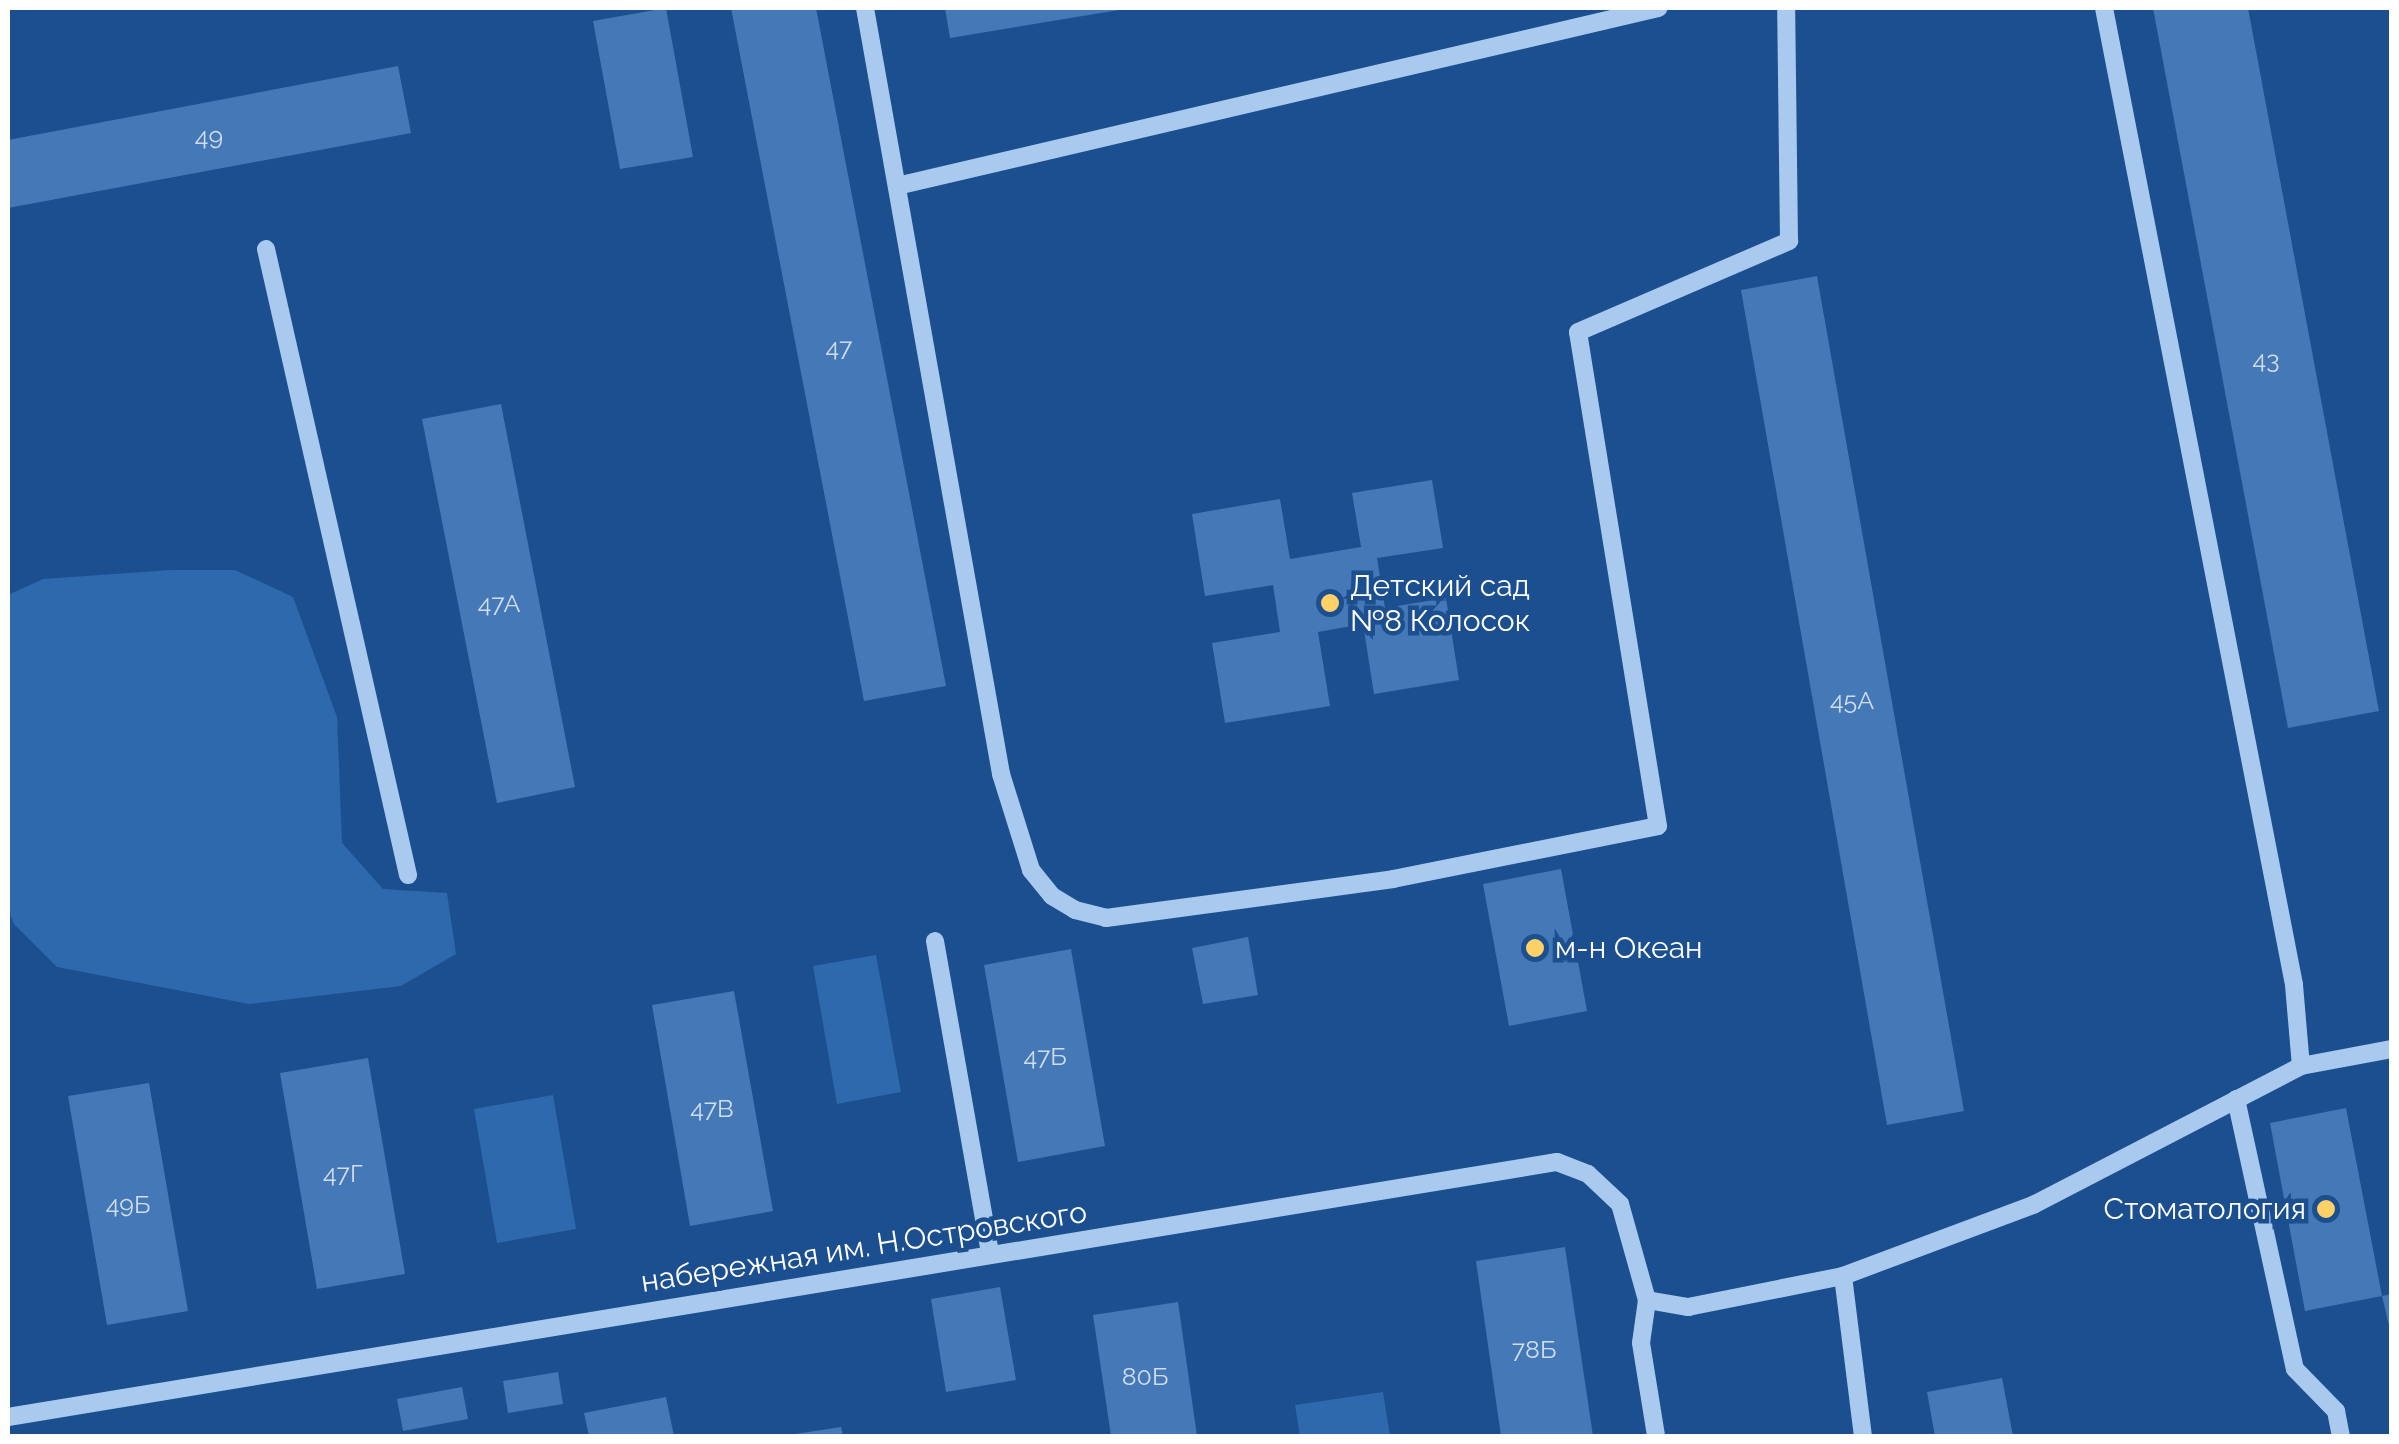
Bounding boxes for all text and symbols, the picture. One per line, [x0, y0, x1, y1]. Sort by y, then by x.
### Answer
house number: 49 [195, 121, 223, 151]
house number: 47 [826, 332, 852, 362]
house number: 43 [2253, 344, 2279, 374]
place label: Детский сад №8 Колосок [1350, 568, 1530, 638]
house number: 47А [478, 588, 520, 618]
marker: Детский сад №8 Колосок [1319, 592, 1341, 614]
house number: 45А [1830, 685, 1874, 715]
place label: м-н Океан [1555, 930, 1702, 966]
marker: м-н Океан [1524, 937, 1546, 959]
house number: 47Б [1023, 1041, 1067, 1071]
house number: 47В [690, 1093, 734, 1123]
house number: 47Г [323, 1158, 363, 1188]
house number: 49Б [106, 1189, 150, 1219]
place label: Стоматология [2104, 1191, 2306, 1227]
street label: набережная им. Н.Островского [639, 1194, 1089, 1300]
marker: Стоматология [2315, 1198, 2337, 1220]
house number: 78Б [1512, 1334, 1556, 1364]
house number: 80Б [1122, 1361, 1168, 1391]

